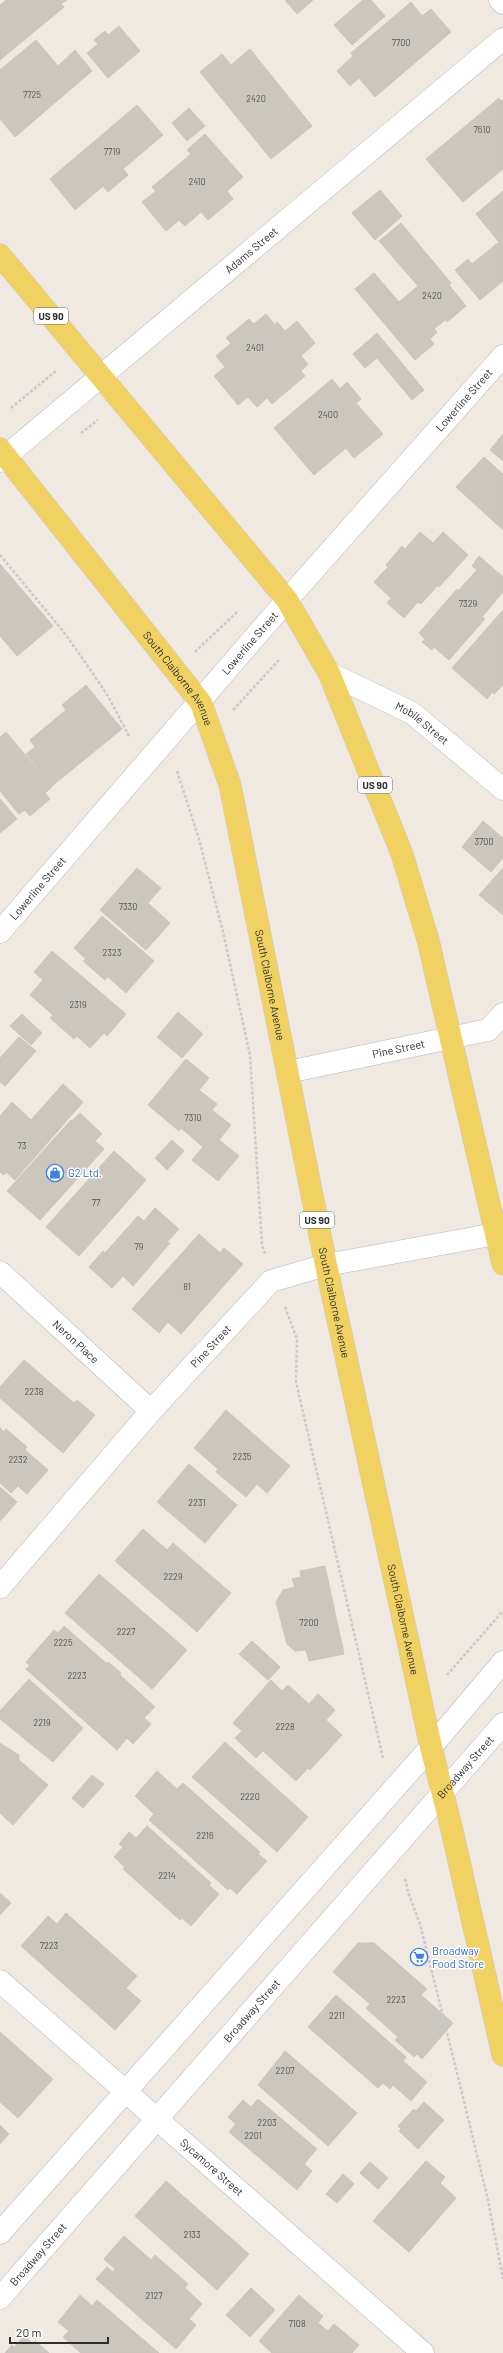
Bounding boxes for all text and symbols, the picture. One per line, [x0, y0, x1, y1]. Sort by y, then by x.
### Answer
house number: 7700 [392, 37, 410, 48]
house number: 7725 [23, 89, 41, 100]
house number: 2420 [246, 93, 266, 104]
house number: 7610 [474, 124, 490, 135]
house number: 7719 [104, 146, 120, 157]
house number: 2410 [188, 176, 206, 187]
street label: Adams Street [222, 224, 280, 276]
house number: 2420 [422, 290, 442, 301]
road number: US 90 [34, 308, 68, 324]
house number: 2401 [246, 342, 264, 353]
street label: Lowerline Street [433, 366, 495, 434]
house number: 2400 [318, 409, 338, 420]
house number: 7329 [459, 598, 478, 609]
street label: Lowerline Street [219, 609, 280, 677]
street label: South Claiborne Avenue [141, 629, 216, 727]
street label: Mobile Street [393, 699, 451, 747]
road number: US 90 [358, 777, 392, 793]
house number: 3700 [474, 836, 494, 847]
street label: Lowerline Street [7, 854, 68, 922]
house number: 7330 [119, 901, 137, 912]
street label: South Claiborne Avenue [253, 928, 288, 1042]
house number: 2323 [103, 947, 122, 958]
house number: 2319 [69, 999, 87, 1010]
street label: Pine Street [371, 1036, 426, 1060]
house number: 7310 [184, 1112, 202, 1123]
house number: 73 [18, 1140, 27, 1151]
shop icon: G2 Ltd. [45, 1163, 65, 1183]
place label: G2 Ltd. [68, 1166, 102, 1179]
house number: 77 [92, 1197, 101, 1208]
road number: US 90 [300, 1212, 334, 1228]
house number: 79 [135, 1241, 144, 1252]
street label: South Claiborne Avenue [317, 1246, 353, 1359]
house number: 81 [183, 1281, 191, 1292]
street label: Neron Place [51, 1317, 102, 1366]
street label: Pine Street [188, 1322, 233, 1370]
house number: 2238 [25, 1386, 44, 1397]
house number: 2235 [233, 1451, 252, 1462]
house number: 2232 [8, 1454, 28, 1465]
house number: 2231 [188, 1497, 206, 1508]
street label: South Claiborne Avenue [385, 1563, 422, 1676]
house number: 2229 [163, 1571, 183, 1582]
house number: 7200 [299, 1617, 319, 1628]
house number: 2227 [117, 1626, 136, 1637]
house number: 2225 [53, 1637, 73, 1648]
house number: 2223 [67, 1670, 87, 1681]
house number: 2219 [33, 1717, 51, 1728]
house number: 2228 [275, 1721, 295, 1732]
street label: Broadway Street [434, 1733, 496, 1801]
house number: 2220 [240, 1791, 260, 1802]
house number: 2216 [196, 1830, 214, 1841]
house number: 2214 [158, 1870, 176, 1881]
house number: 7223 [40, 1940, 59, 1951]
place label: Broadway Food Store [432, 1944, 484, 1970]
supermarket icon: Broadway Food Store [409, 1947, 429, 1967]
street label: Broadway Street [220, 1976, 282, 2044]
house number: 2223 [386, 1994, 406, 2005]
house number: 2211 [329, 2010, 345, 2021]
house number: 2207 [276, 2065, 295, 2076]
house number: 2203 [257, 2117, 277, 2128]
house number: 2201 [244, 2130, 262, 2141]
street label: Sycamore Street [178, 2136, 246, 2198]
street label: Broadway Street [7, 2220, 69, 2288]
house number: 2133 [183, 2229, 201, 2240]
house number: 2127 [146, 2290, 163, 2301]
house number: 7108 [288, 2318, 306, 2329]
scale bar [10, 2319, 108, 2345]
text: 20 m [16, 2325, 42, 2339]

